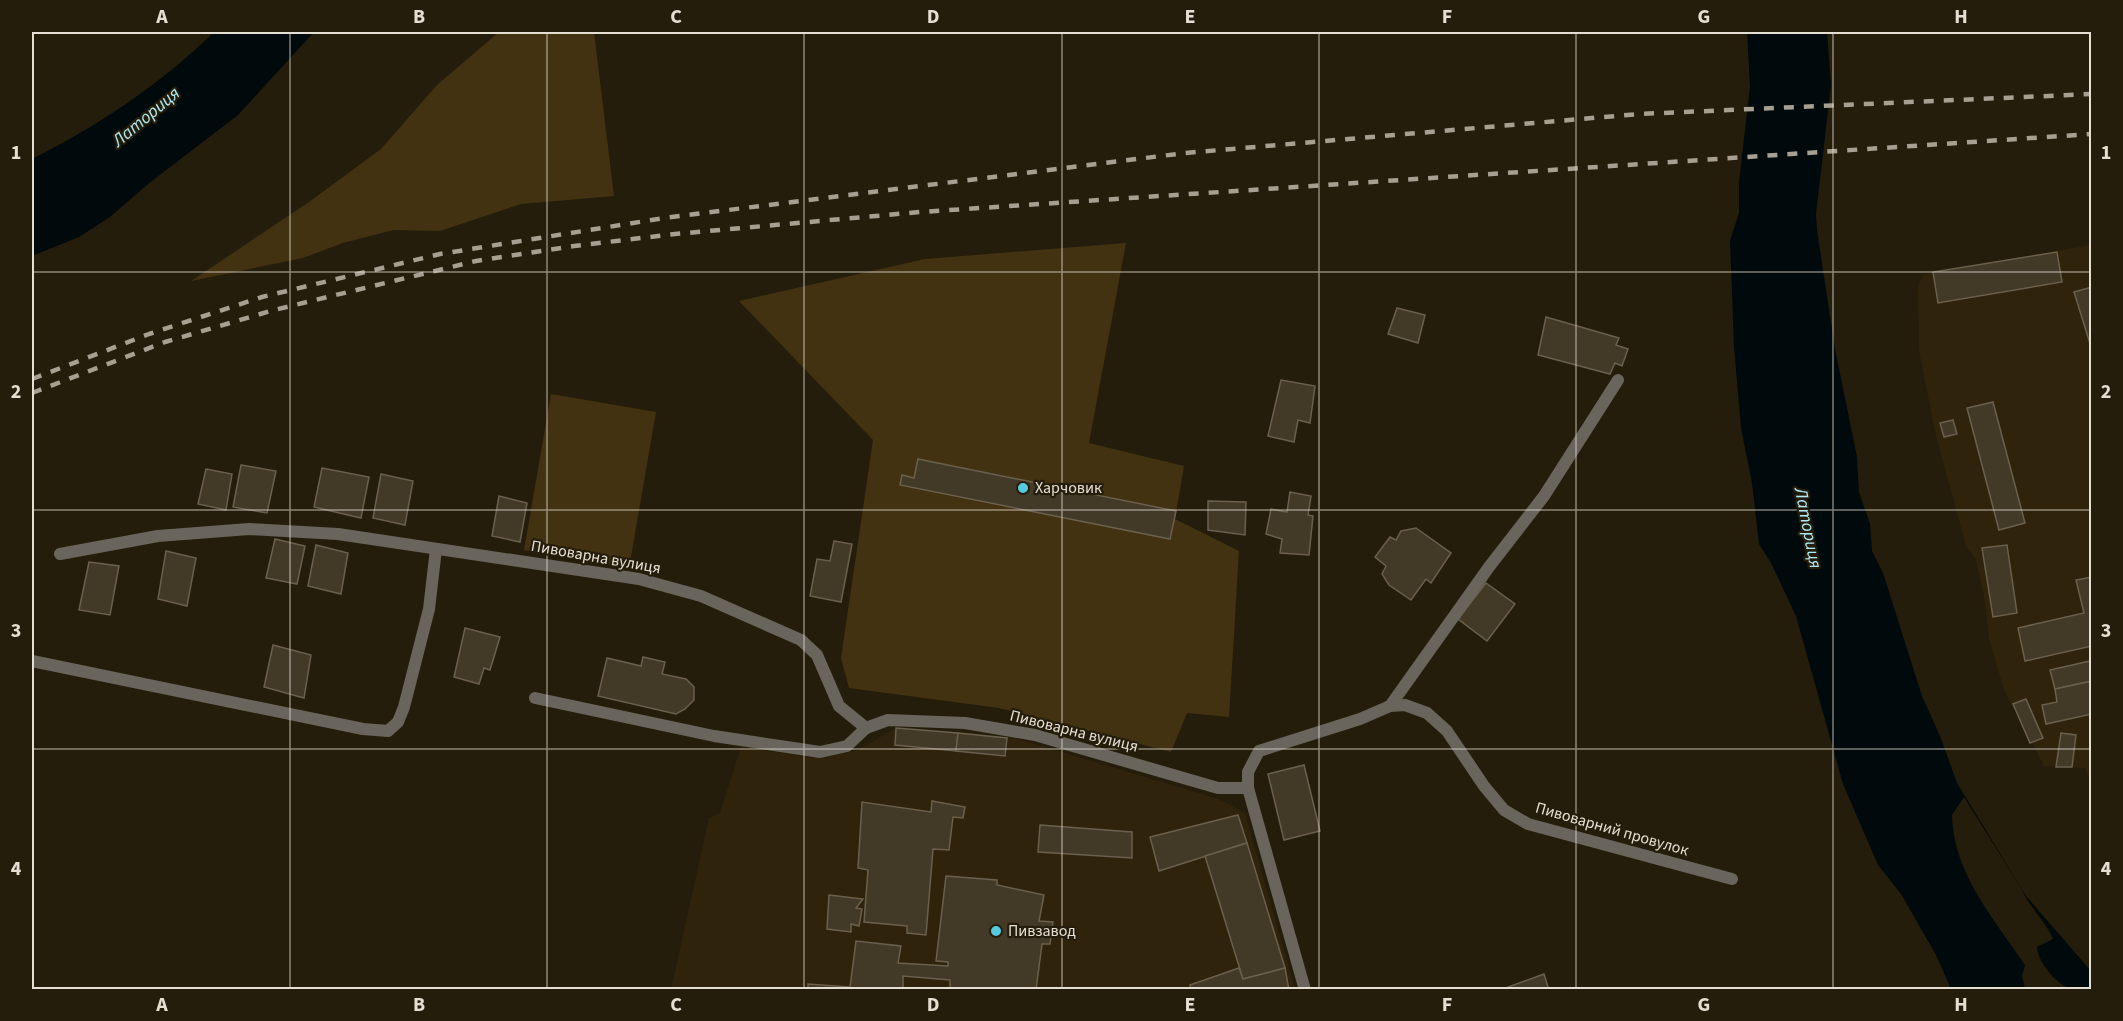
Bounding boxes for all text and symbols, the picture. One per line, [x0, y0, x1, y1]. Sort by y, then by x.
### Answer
text: A [155, 3, 168, 31]
text: B [413, 3, 425, 31]
text: C [670, 3, 682, 31]
text: D [927, 3, 939, 31]
text: E [1185, 3, 1195, 31]
text: F [1442, 3, 1452, 31]
text: G [1698, 3, 1710, 31]
text: H [1954, 3, 1968, 31]
water label: Латориця [106, 81, 186, 154]
text: 1 [11, 139, 21, 167]
text: 1 [2101, 139, 2111, 167]
text: 2 [11, 378, 21, 406]
text: 2 [2101, 378, 2111, 406]
place label: Харчовик [1035, 477, 1102, 499]
marker: Харчовик [1016, 481, 1030, 495]
water label: Латориця [1788, 484, 1828, 571]
street label: Пивоварна вулиця [529, 535, 663, 579]
text: 3 [11, 617, 21, 645]
text: 3 [2101, 617, 2111, 645]
street label: Пивоварна вулиця [1007, 704, 1141, 758]
street label: Пивоварний провулок [1533, 797, 1691, 861]
text: 4 [11, 855, 22, 883]
text: 4 [2101, 855, 2112, 883]
place label: Пивзавод [1008, 920, 1076, 942]
marker: Пивзавод [989, 924, 1003, 938]
text: A [155, 991, 168, 1019]
text: B [413, 991, 425, 1019]
text: C [670, 991, 682, 1019]
text: D [927, 991, 939, 1019]
text: E [1185, 991, 1195, 1019]
text: F [1442, 991, 1452, 1019]
text: G [1698, 991, 1710, 1019]
text: H [1954, 991, 1968, 1019]

